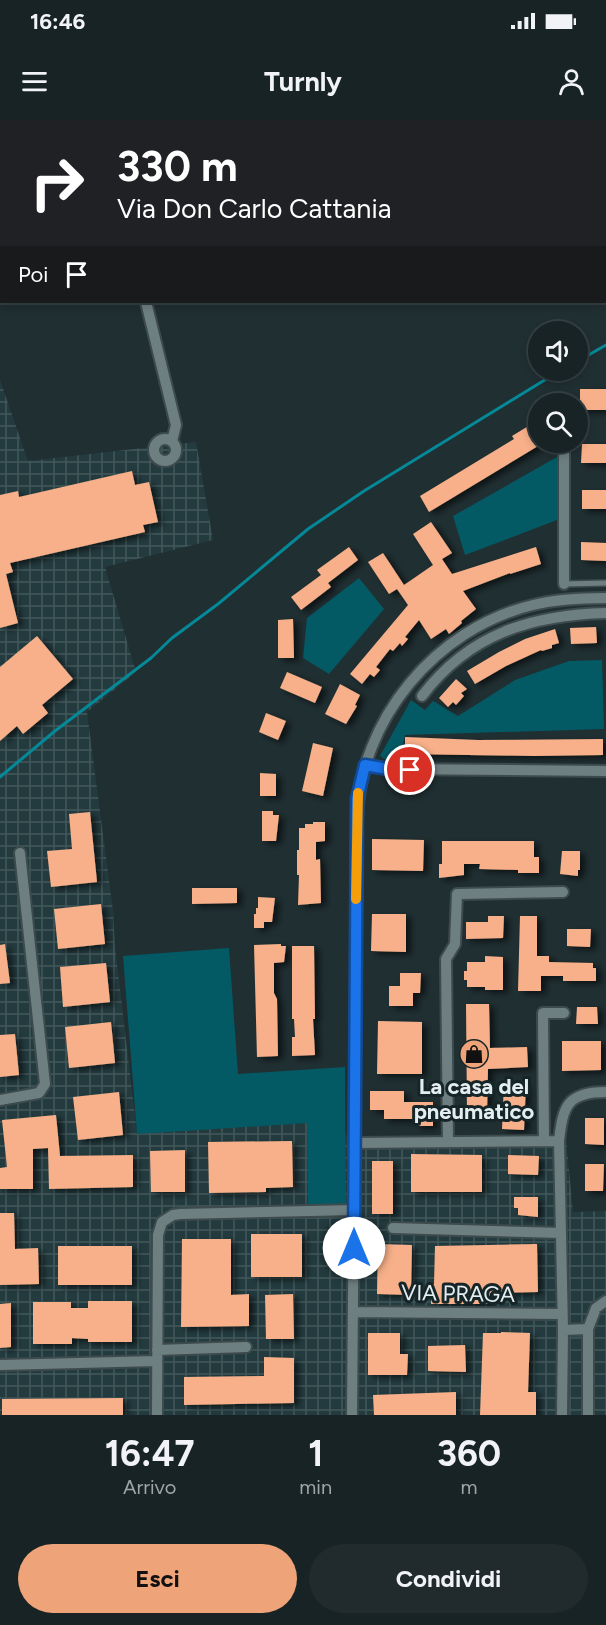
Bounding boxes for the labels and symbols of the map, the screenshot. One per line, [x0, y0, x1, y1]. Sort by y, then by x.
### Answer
pin [384, 744, 435, 795]
shop icon: La casa del pneumatico [458, 1038, 490, 1070]
place label: La casa del pneumatico [414, 1073, 535, 1125]
position arrow [322, 1216, 386, 1280]
street label: VIA PRAGA [401, 1279, 515, 1308]

